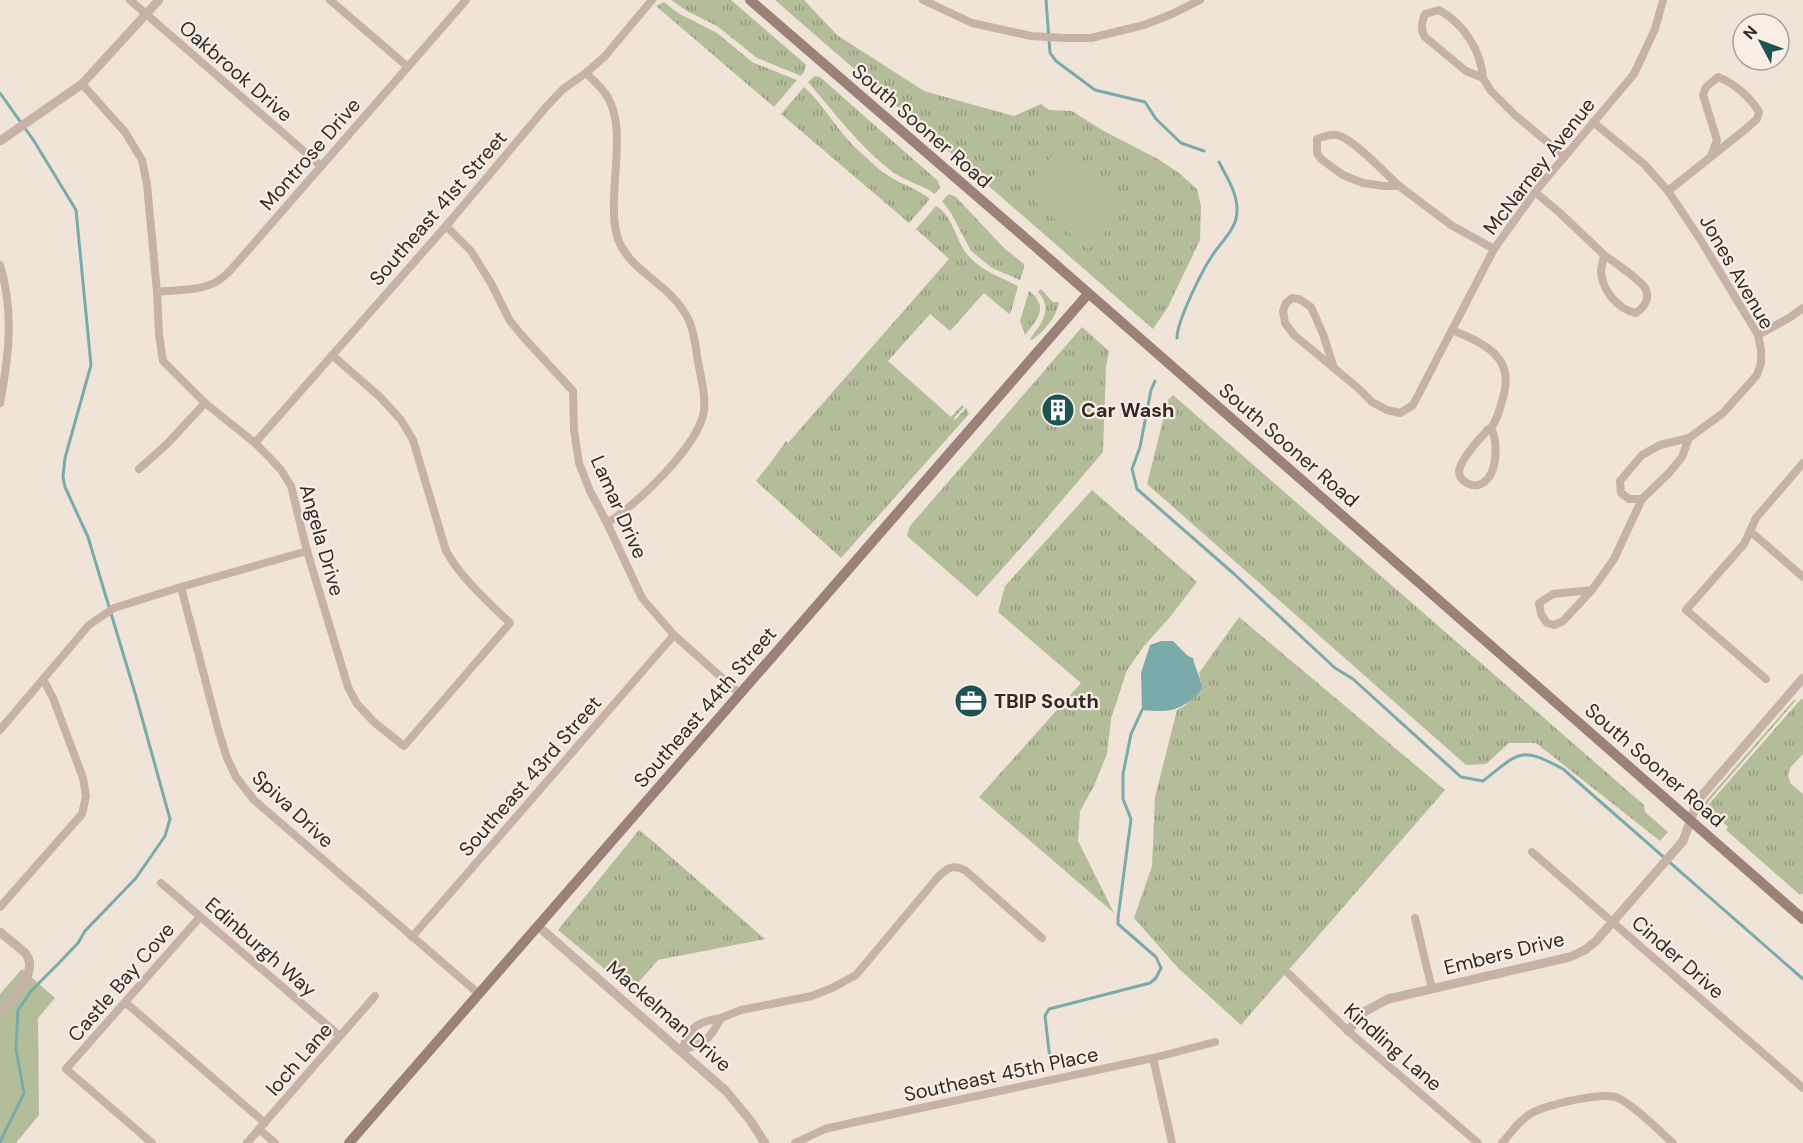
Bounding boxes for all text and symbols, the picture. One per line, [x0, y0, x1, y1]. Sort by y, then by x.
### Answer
north arrow [1731, 12, 1791, 72]
street label: Oakbrook Drive [174, 14, 298, 128]
text: N [1738, 21, 1762, 44]
street label: South Sooner Road [847, 58, 997, 194]
street label: Montrose Drive [254, 92, 366, 216]
street label: McNarney Avenue [1477, 92, 1601, 240]
street label: Southeast 41st Street [364, 125, 513, 291]
street label: Jones Avenue [1694, 210, 1780, 334]
street label: South Sooner Road [1214, 377, 1364, 513]
building icon: Car Wash [1040, 392, 1076, 428]
place label: Car Wash [1081, 397, 1174, 423]
street label: Lamar Drive [585, 451, 653, 563]
street label: Angela Drive [294, 481, 350, 599]
street label: Southeast 44th Street [628, 621, 782, 793]
office icon: TBIP South [953, 683, 989, 719]
place label: TBIP South [994, 688, 1099, 714]
street label: Southeast 43rd Street [453, 690, 607, 862]
street label: South Sooner Road [1580, 697, 1730, 833]
street label: Spiva Drive [247, 765, 339, 853]
street label: Edinburgh Way [200, 891, 322, 1003]
street label: Cinder Drive [1626, 910, 1730, 1004]
street label: Castle Bay Cove [62, 917, 180, 1047]
street label: Embers Drive [1441, 925, 1567, 981]
street label: Mackelman Drive [601, 955, 737, 1077]
street label: Kindling Lane [1338, 997, 1448, 1097]
street label: loch Lane [260, 1017, 338, 1101]
street label: Southeast 45th Place [901, 1041, 1101, 1107]

